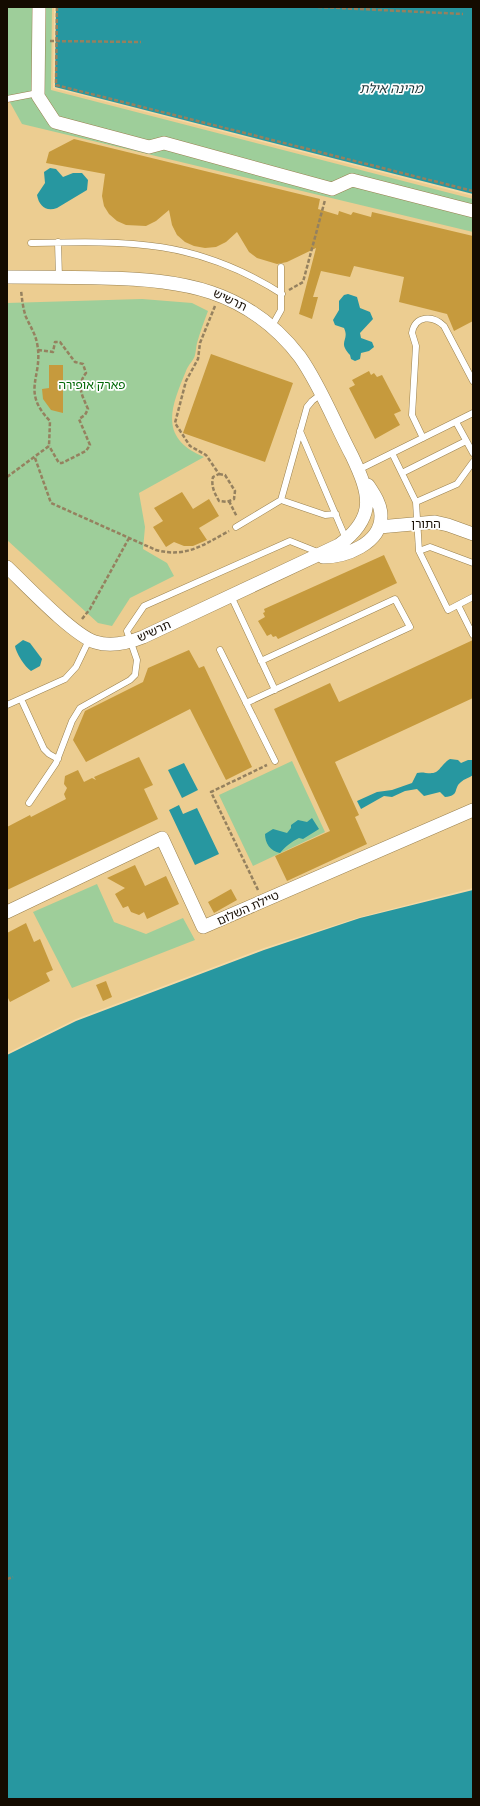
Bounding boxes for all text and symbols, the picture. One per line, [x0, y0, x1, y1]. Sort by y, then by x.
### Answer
water label: מרינה אילת [359, 80, 424, 97]
street label: תרשיש [211, 285, 249, 315]
park label: פארק אופירה [59, 377, 125, 393]
street label: התורן [411, 516, 441, 532]
street label: תרשיש [135, 616, 173, 646]
street label: טיילת השלום [214, 887, 282, 929]

